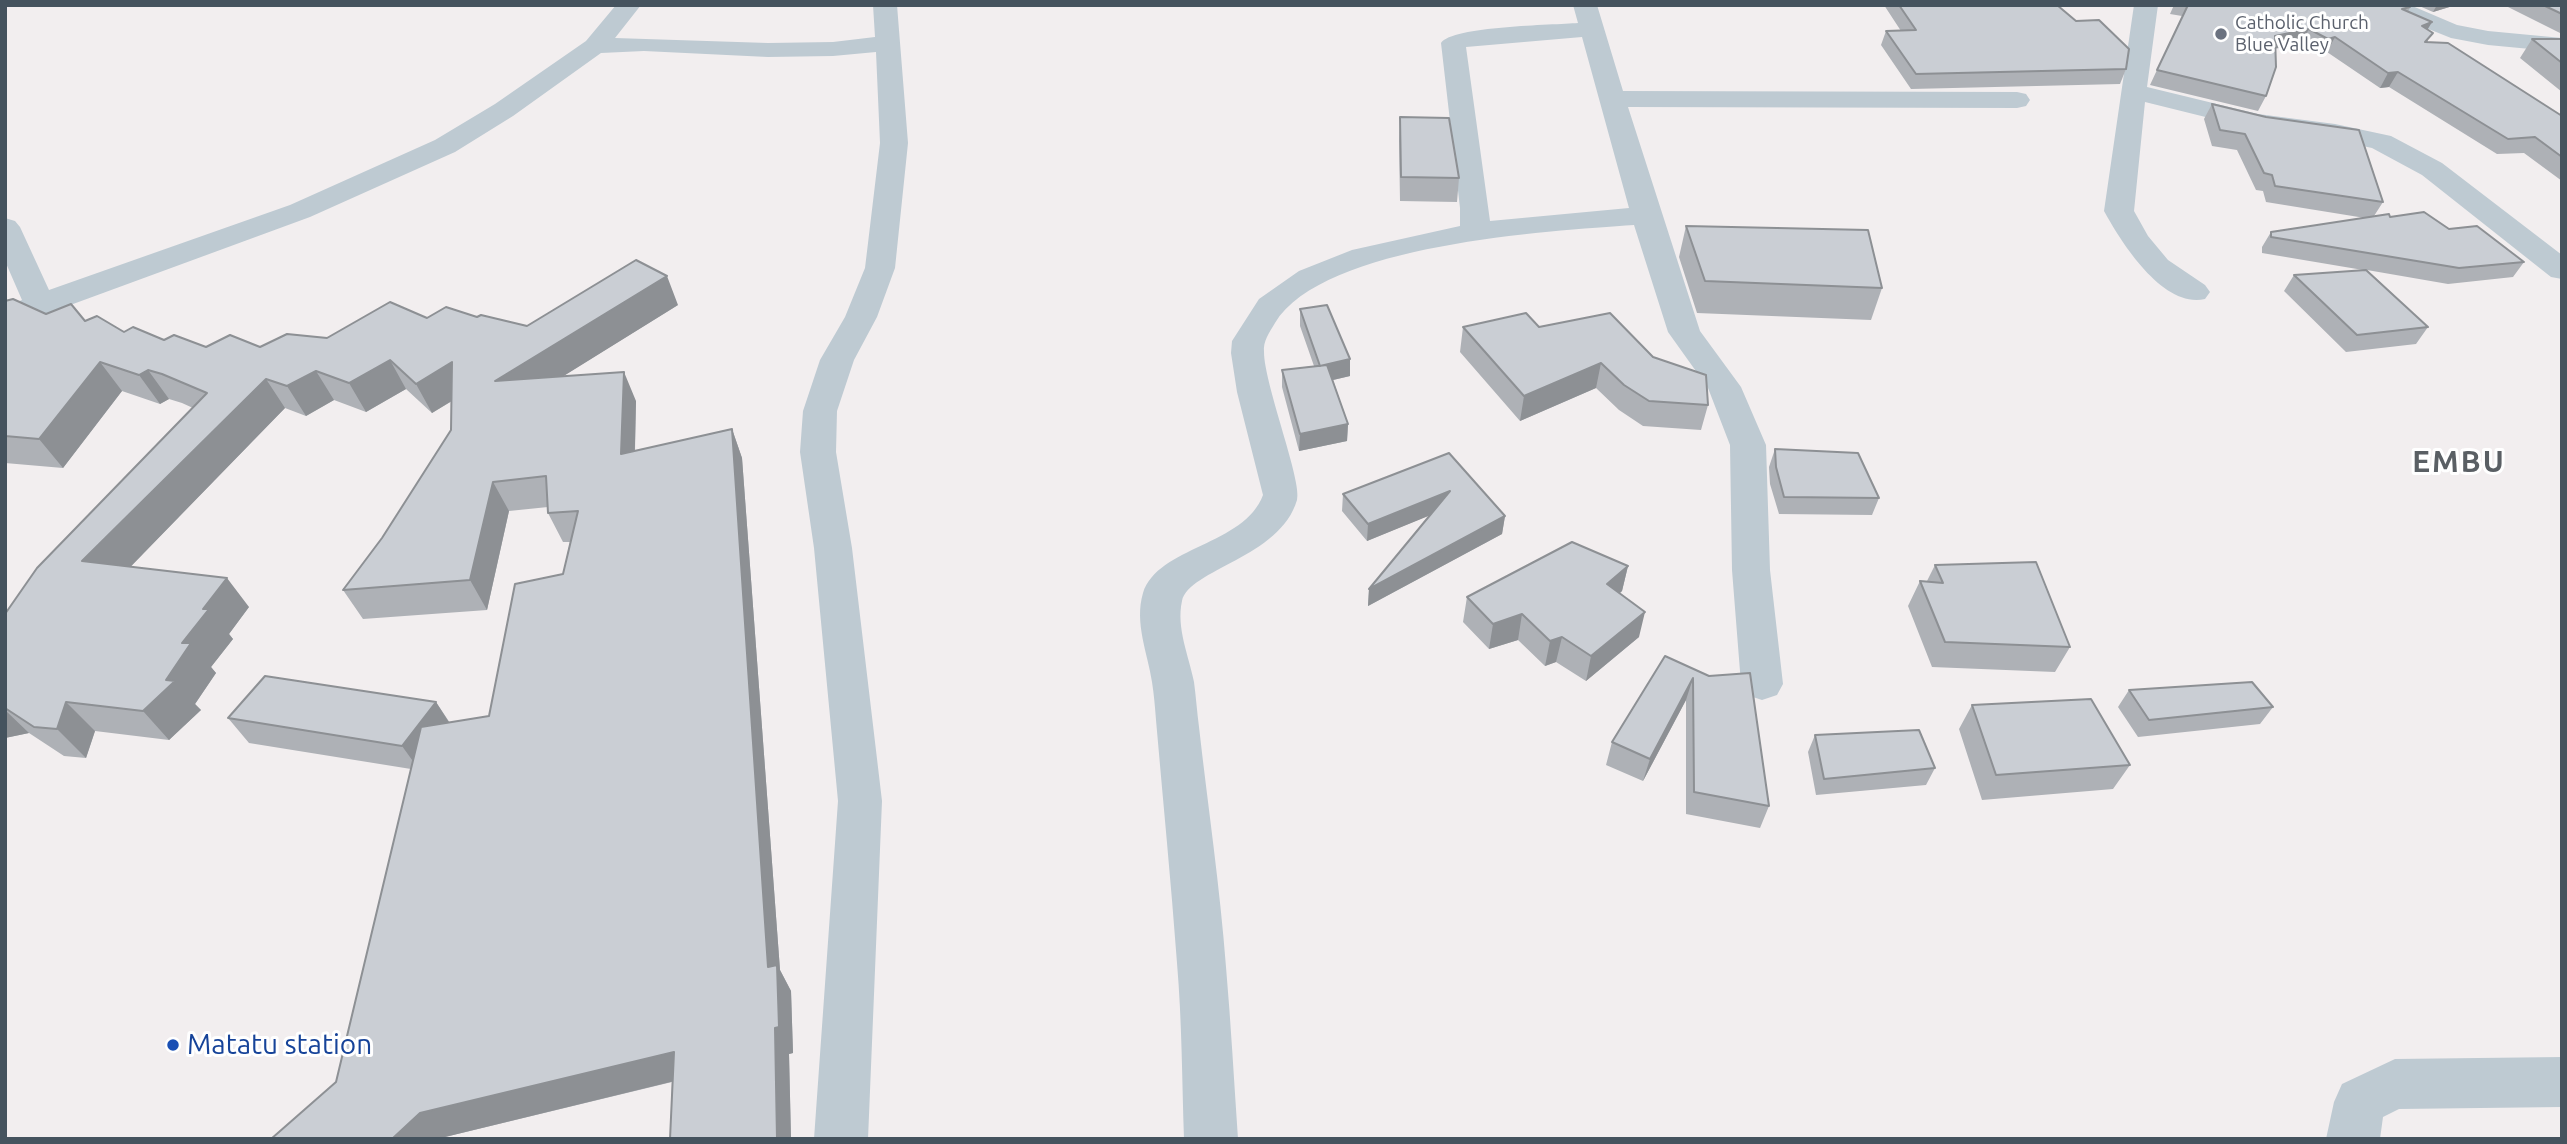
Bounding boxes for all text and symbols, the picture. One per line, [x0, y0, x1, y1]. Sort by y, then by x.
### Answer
place label: Catholic Church Blue Valley [2235, 12, 2369, 56]
marker: Catholic Church Blue Valley [2213, 26, 2229, 42]
district label: EMBU [2413, 444, 2505, 480]
place label: Matatu station [187, 1028, 372, 1062]
marker: Matatu station [165, 1037, 181, 1053]

